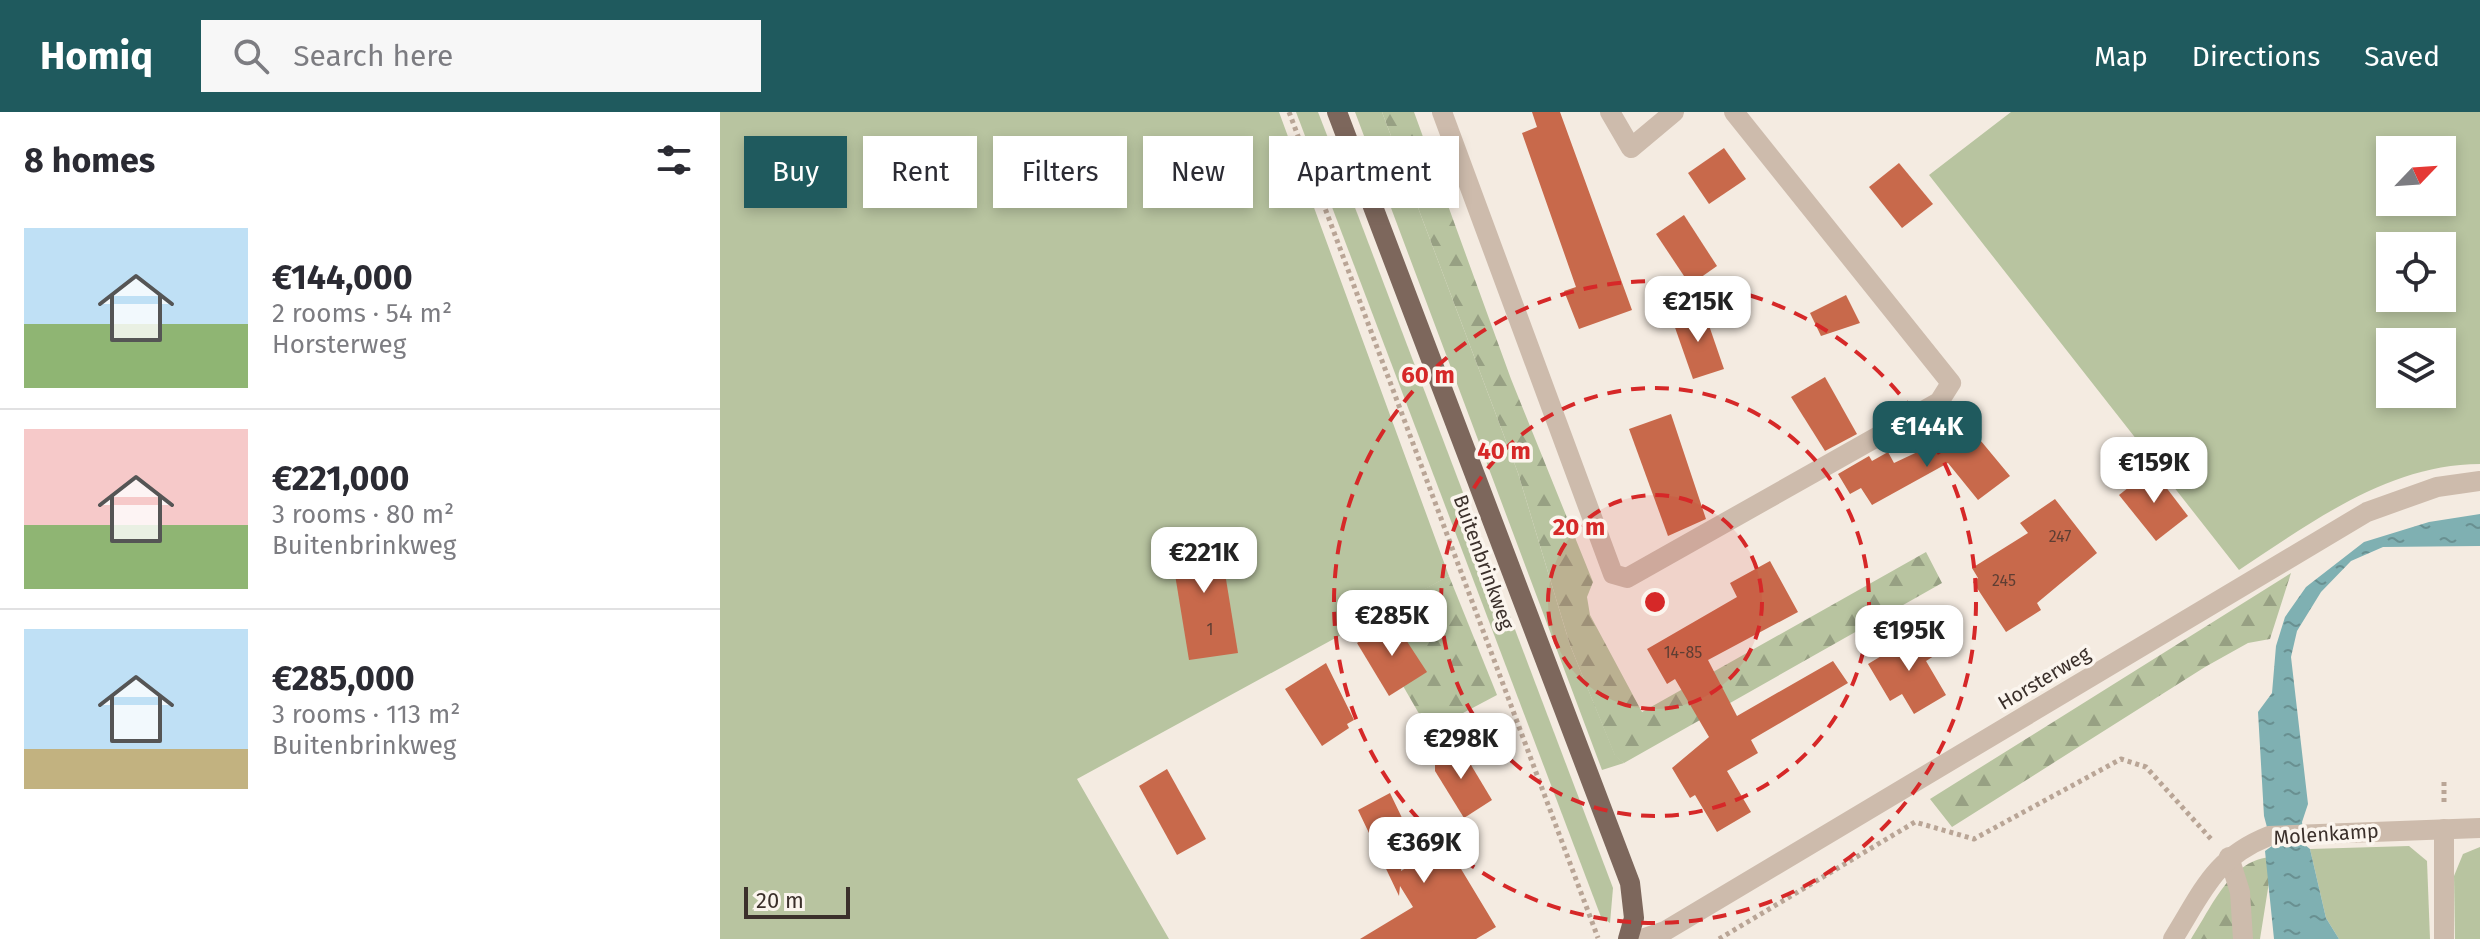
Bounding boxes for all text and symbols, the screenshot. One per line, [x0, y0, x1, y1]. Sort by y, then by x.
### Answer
search box [201, 20, 761, 92]
text: Homiq [40, 33, 153, 79]
icon: search [229, 34, 273, 78]
text: Search here [293, 38, 453, 74]
text: Map [2094, 40, 2148, 73]
text: Directions [2192, 40, 2320, 73]
text: Saved [2364, 40, 2440, 73]
chip: Buy [744, 136, 847, 208]
chip: Rent [863, 136, 977, 208]
chip: Filters [993, 136, 1127, 208]
chip: New [1143, 136, 1253, 208]
chip: Apartment [1269, 136, 1459, 208]
north arrow [2376, 136, 2456, 216]
map controls [2376, 136, 2456, 408]
icon: filters [652, 138, 696, 182]
text: 8 homes [24, 140, 155, 181]
button: locate [2376, 232, 2456, 312]
text: €144,000 [272, 257, 413, 298]
icon: home [88, 260, 184, 356]
pin: €215K [1642, 276, 1754, 344]
text: €215K [1663, 286, 1733, 317]
text: 2 rooms · 54 m² [272, 298, 452, 329]
button: layers [2376, 328, 2456, 408]
text: Horsterweg [272, 329, 406, 360]
text: 60 m [1401, 361, 1455, 389]
pin: €144K [1871, 401, 1983, 469]
text: €144K [1891, 411, 1963, 442]
text: 40 m [1477, 437, 1531, 465]
pin: €159K [2098, 437, 2210, 505]
text: €159K [2118, 447, 2190, 478]
text: €221,000 [272, 458, 409, 499]
icon: home [88, 461, 184, 557]
street label: Buitenbrinkweg [1448, 491, 1520, 633]
text: 3 rooms · 80 m² [272, 499, 454, 530]
text: 20 m [1553, 513, 1605, 541]
pin: €221K [1148, 527, 1260, 595]
house number: 247 [2049, 527, 2071, 546]
text: Buitenbrinkweg [272, 530, 456, 561]
text: €221K [1169, 537, 1239, 568]
house number: 245 [1992, 571, 2016, 590]
centre of rings [1641, 588, 1669, 616]
pin: €285K [1336, 590, 1448, 658]
text: €285K [1355, 600, 1429, 631]
pin: €195K [1853, 605, 1965, 673]
text: €195K [1873, 615, 1945, 646]
house number: 1 [1207, 620, 1213, 639]
street label: Horsterweg [1994, 641, 2095, 715]
house number: 14-85 [1664, 643, 1702, 662]
text: €285,000 [272, 658, 415, 699]
icon: home [88, 661, 184, 757]
text: 3 rooms · 113 m² [272, 699, 461, 730]
pin: €298K [1405, 713, 1517, 781]
text: €298K [1424, 723, 1498, 754]
text: Buitenbrinkweg [272, 730, 456, 761]
pin: €369K [1368, 817, 1480, 885]
street label: Molenkamp [2273, 818, 2379, 850]
text: €369K [1387, 827, 1461, 858]
scale bar [744, 883, 850, 919]
text: 20 m [756, 887, 804, 914]

